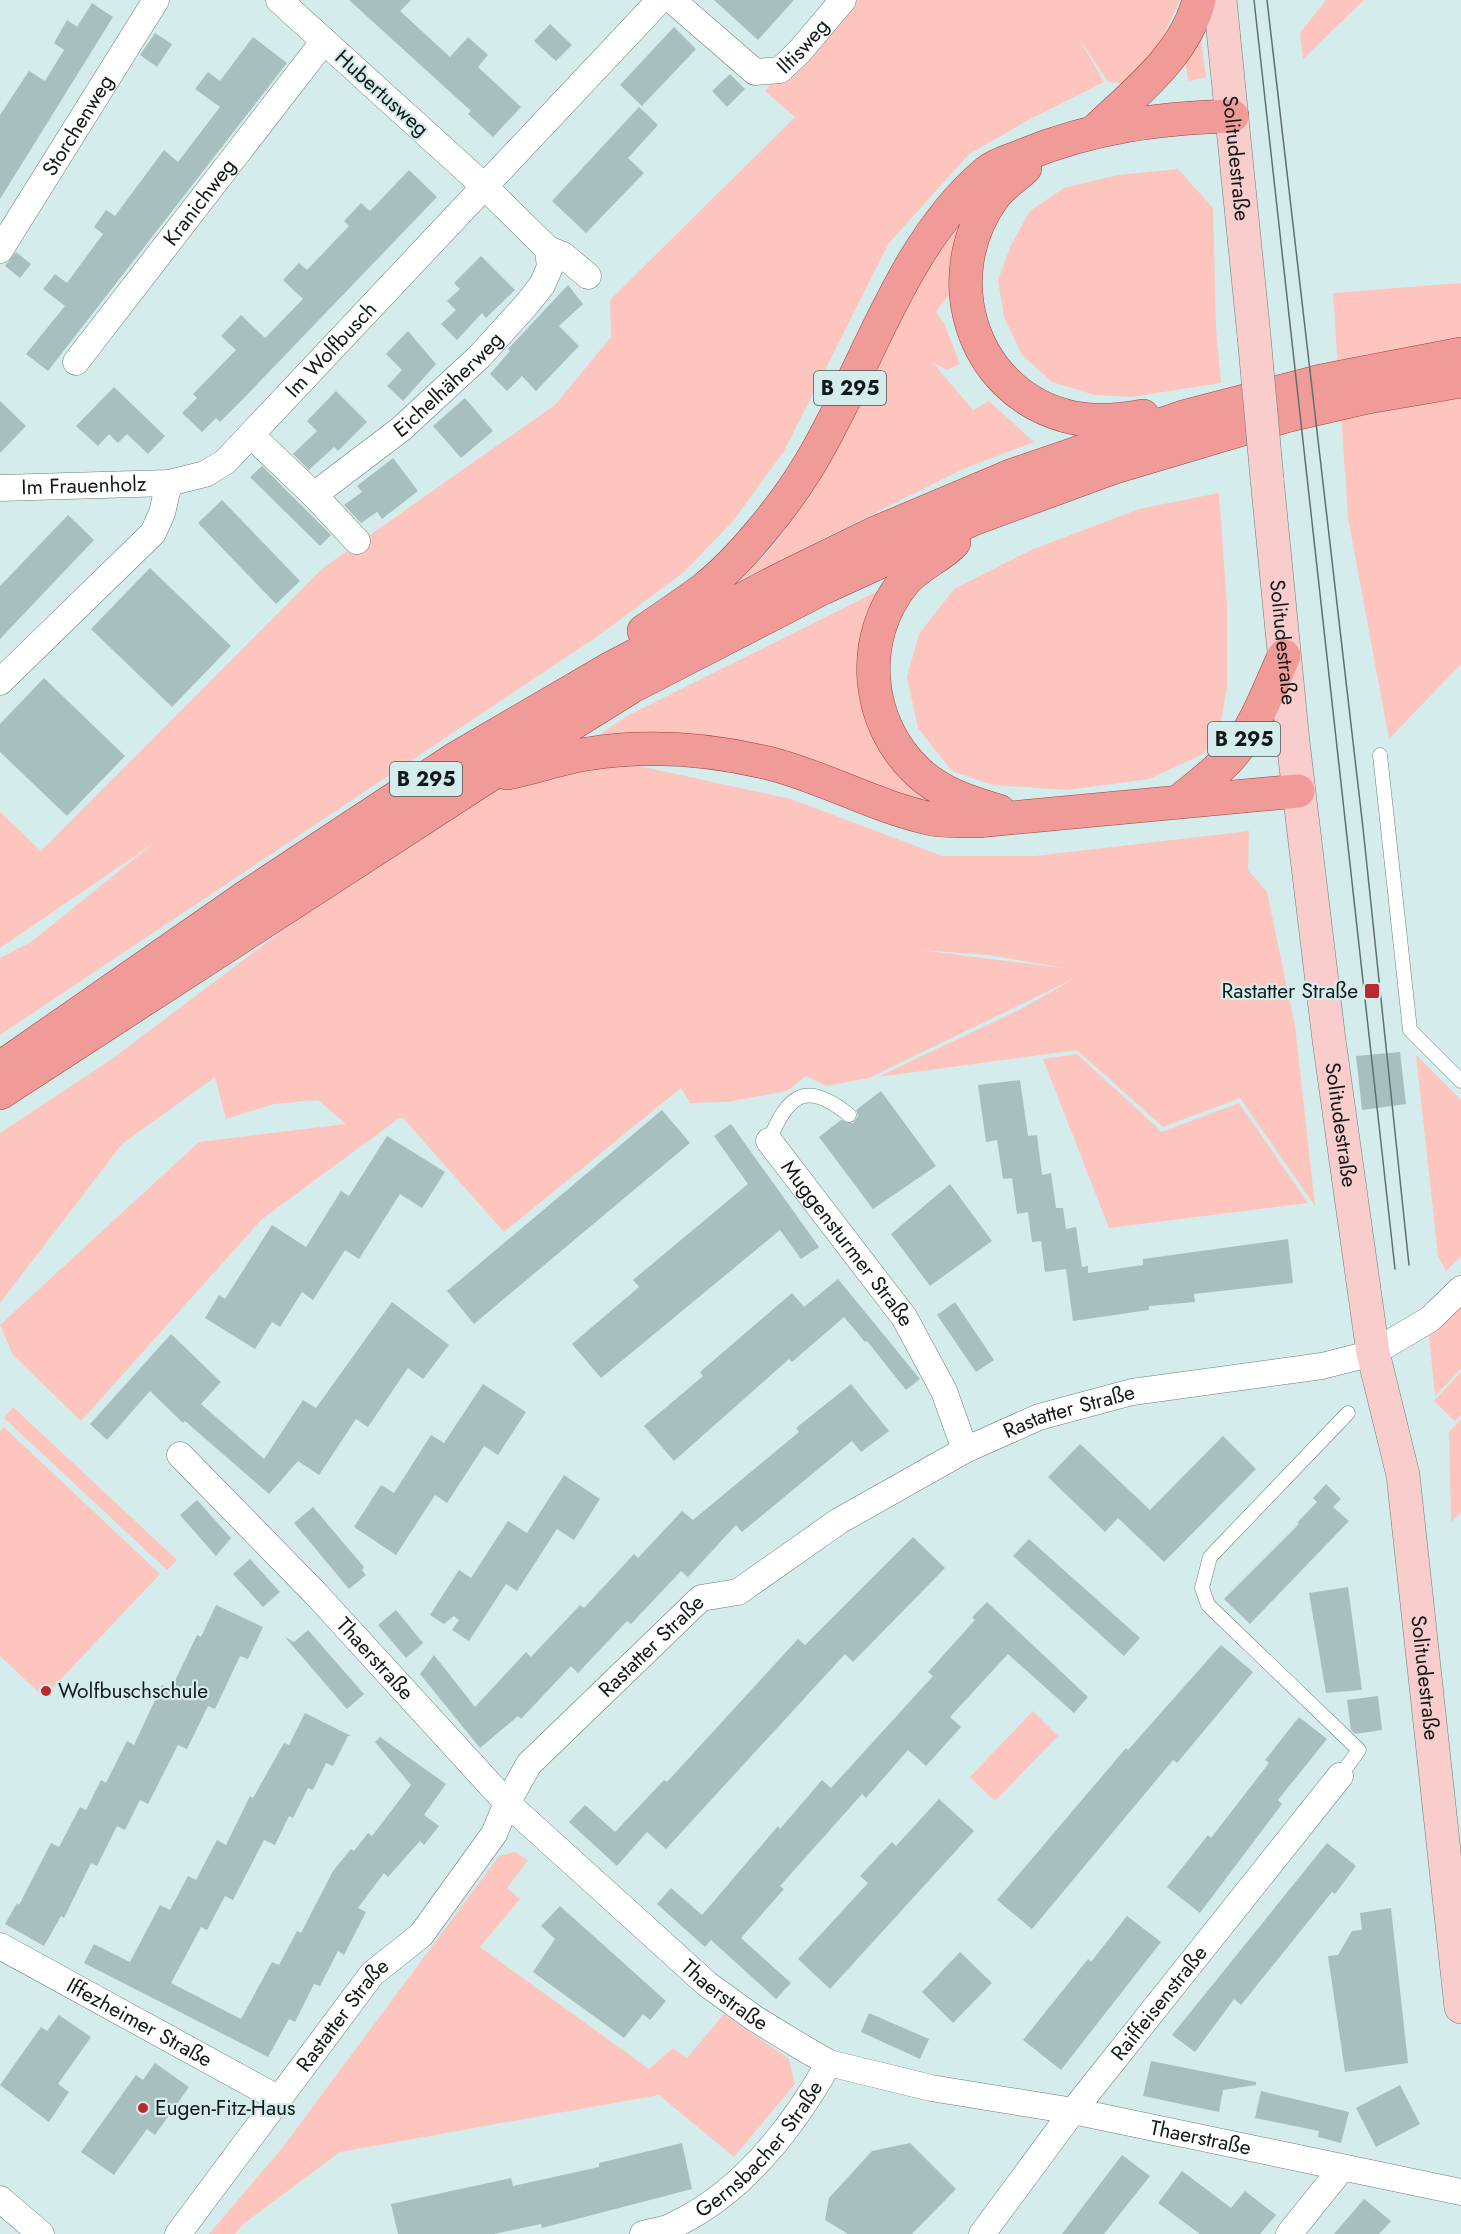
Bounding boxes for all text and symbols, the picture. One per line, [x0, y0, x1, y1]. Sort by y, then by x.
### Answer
street label: Iltisweg [770, 12, 836, 81]
street label: Hubertusweg [328, 43, 436, 143]
street label: Storchenweg [35, 69, 121, 182]
street label: Solitudestraße [1215, 94, 1257, 222]
street label: Kranichweg [156, 152, 243, 252]
street label: Im Wolfbusch [278, 295, 384, 404]
street label: Eichelhäherweg [387, 325, 510, 445]
road number: B 295 [814, 371, 886, 405]
street label: Im Frauenholz [21, 469, 147, 502]
street label: Solitudestraße [1262, 578, 1304, 706]
road number: B 295 [1208, 722, 1280, 756]
road number: B 295 [390, 762, 462, 796]
place label: Rastatter Straße [1222, 976, 1358, 1006]
marker: Rastatter Straße [1363, 982, 1381, 1000]
street label: Solitudestraße [1317, 1060, 1365, 1189]
street label: Muggensturmer Straße [774, 1154, 921, 1332]
street label: Rastatter Straße [998, 1377, 1138, 1446]
street label: Rastatter Straße [592, 1588, 711, 1704]
street label: Thaerstraße [329, 1611, 421, 1707]
street label: Solitudestraße [1403, 1614, 1447, 1742]
place label: Wolfbuschschule [58, 1676, 208, 1706]
marker: Wolfbuschschule [39, 1684, 53, 1698]
street label: Raiffeisenstraße [1104, 1939, 1214, 2067]
street label: Rastatter Straße [289, 1951, 395, 2078]
street label: Thaerstraße [674, 1952, 774, 2038]
street label: Iffezheimer Straße [61, 1970, 218, 2075]
street label: Gernsbacher Straße [689, 2075, 830, 2225]
place label: Eugen-Fitz-Haus [155, 2093, 295, 2123]
marker: Eugen-Fitz-Haus [136, 2101, 150, 2115]
street label: Thaerstraße [1147, 2112, 1254, 2163]

